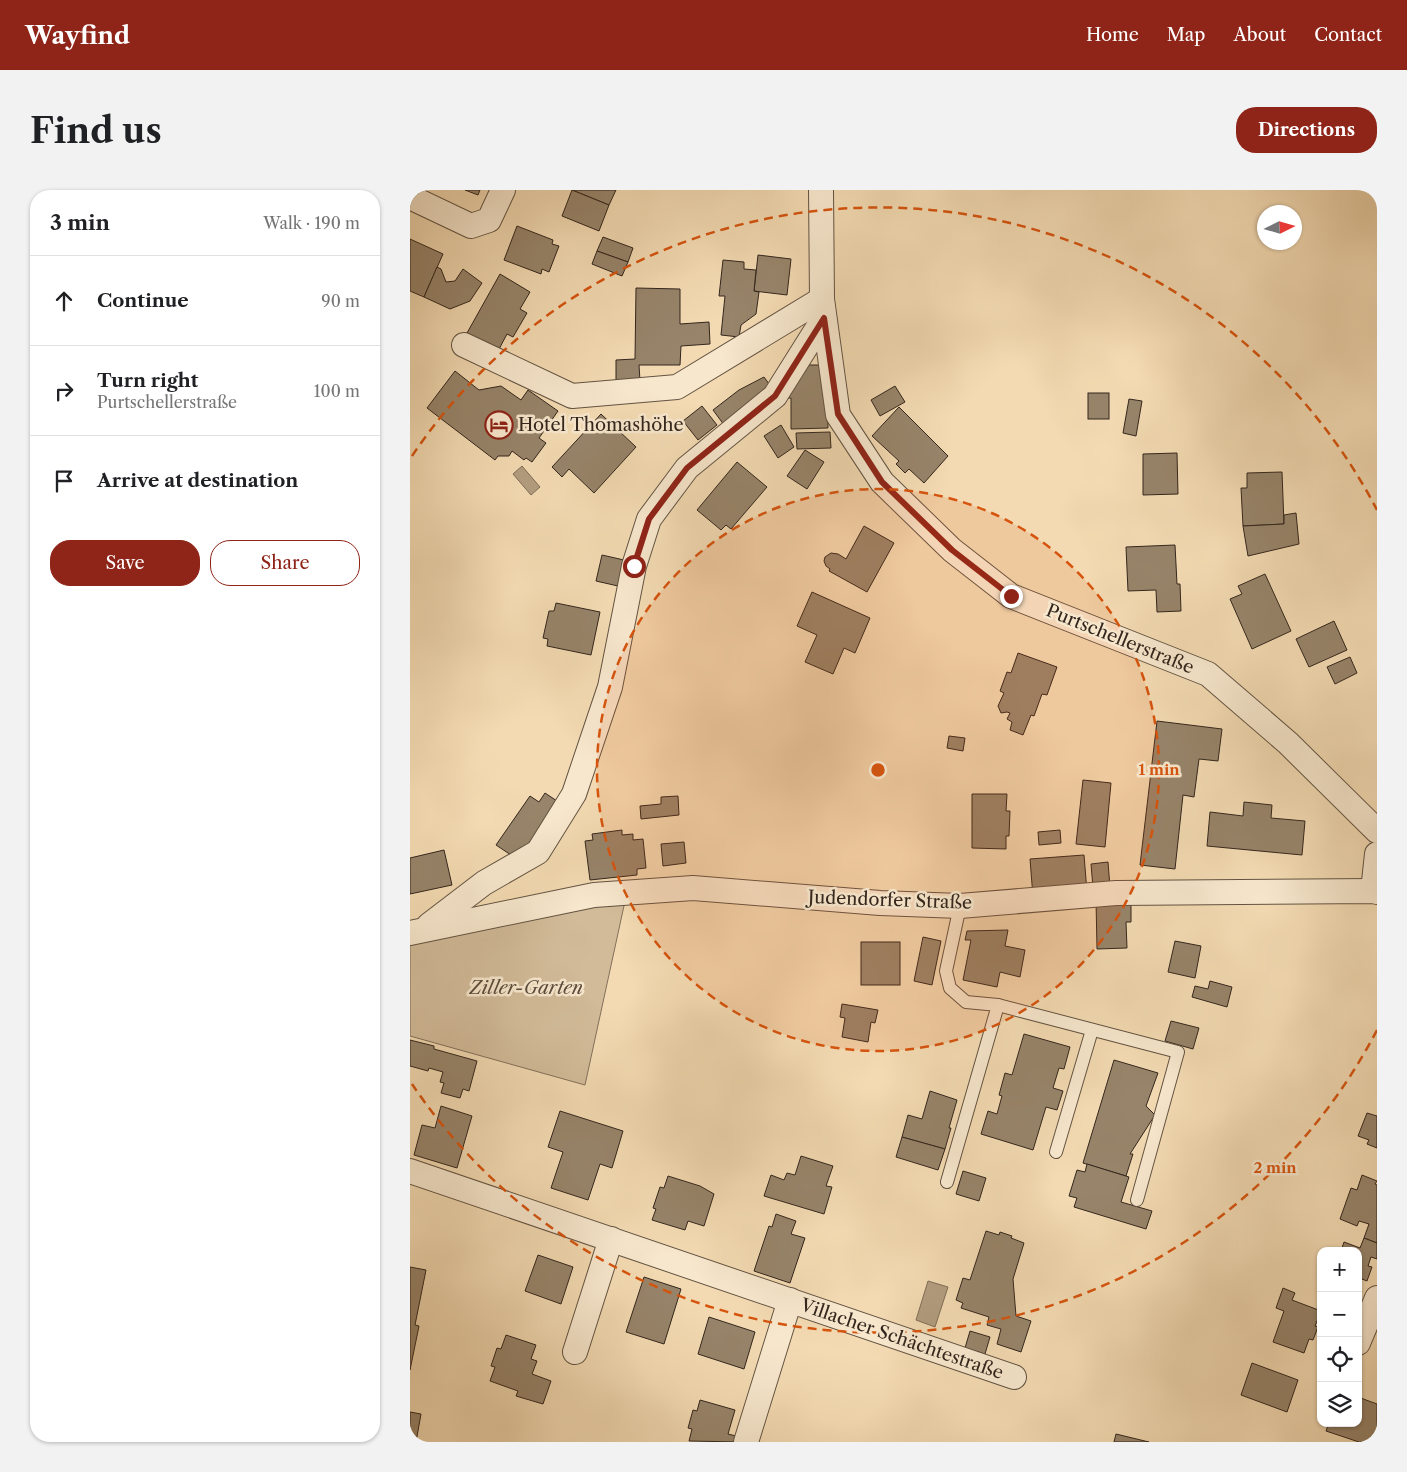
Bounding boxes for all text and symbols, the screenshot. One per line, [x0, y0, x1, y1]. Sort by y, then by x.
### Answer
text: Wayfind [25, 21, 130, 50]
text: Home [1086, 24, 1139, 46]
text: Map [1167, 24, 1205, 46]
text: About [1233, 24, 1286, 46]
text: Contact [1314, 24, 1382, 46]
button: Directions [1236, 107, 1377, 153]
text: Find us [30, 109, 162, 152]
north arrow [1257, 205, 1302, 250]
text: 3 min [50, 210, 110, 235]
text: Walk · 190 m [263, 213, 360, 233]
icon: ahead [50, 287, 78, 315]
text: Continue [97, 289, 189, 312]
text: 90 m [321, 291, 360, 311]
text: Turn right [97, 369, 198, 392]
icon: right [50, 377, 78, 405]
text: 100 m [314, 381, 360, 401]
text: Purtschellerstraße [97, 392, 237, 412]
hotel icon: Hotel Thomashöhe [484, 410, 514, 440]
place label: Hotel Thomashöhe [518, 414, 684, 436]
icon: arrive [50, 467, 78, 495]
text: Arrive at destination [97, 469, 298, 492]
button: Save [50, 540, 200, 586]
button: Share [210, 540, 360, 586]
route start [623, 555, 646, 578]
route end [1000, 585, 1023, 608]
street label: Purtschellerstraße [1043, 599, 1197, 679]
text: 1 min [1138, 760, 1180, 779]
centre of rings [869, 761, 887, 779]
street label: Judendorfer Straße [805, 886, 972, 914]
park label: Ziller-Garten [468, 977, 583, 999]
text: 2 min [1253, 1158, 1297, 1177]
map controls [1317, 1247, 1362, 1427]
button: + [1317, 1247, 1362, 1292]
button: − [1317, 1292, 1362, 1337]
street label: Villacher Schächtestraße [797, 1294, 1006, 1384]
button: locate [1317, 1337, 1362, 1382]
button: layers [1317, 1382, 1362, 1427]

